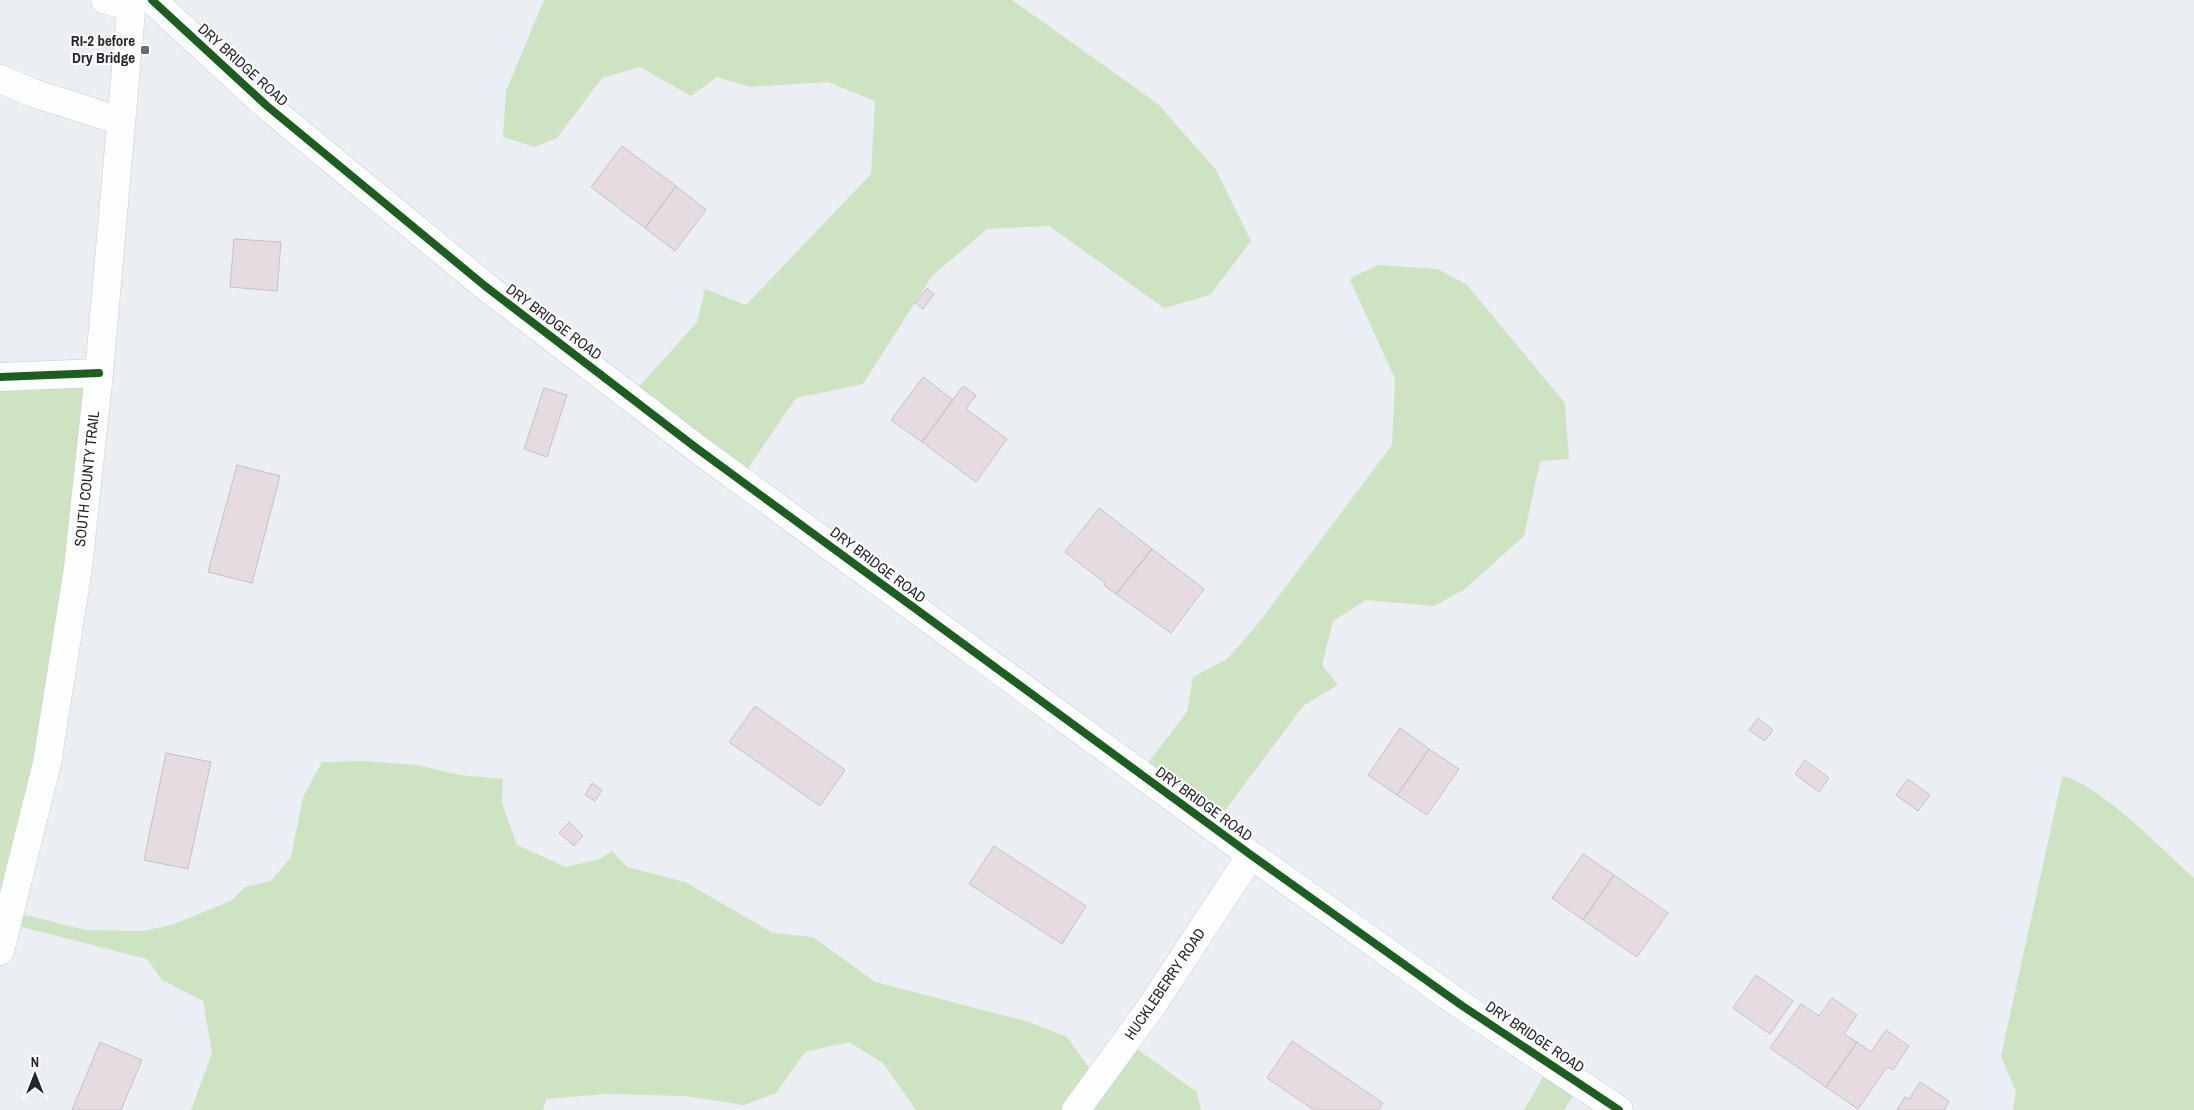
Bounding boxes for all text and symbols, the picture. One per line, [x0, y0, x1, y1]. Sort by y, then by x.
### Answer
street label: DRY BRIDGE ROAD [194, 18, 293, 111]
place label: RI-2 before Dry Bridge [71, 30, 135, 68]
marker: RI-2 before Dry Bridge [139, 44, 151, 56]
street label: DRY BRIDGE ROAD [502, 279, 607, 365]
street label: SOUTH COUNTY TRAIL [69, 410, 104, 548]
street label: DRY BRIDGE ROAD [826, 522, 931, 608]
street label: DRY BRIDGE ROAD [1152, 761, 1257, 846]
street label: HUCKLEBERRY ROAD [1119, 924, 1210, 1044]
street label: DRY BRIDGE ROAD [1482, 996, 1589, 1078]
north arrow [10, 1050, 60, 1100]
text: N [31, 1053, 39, 1071]

